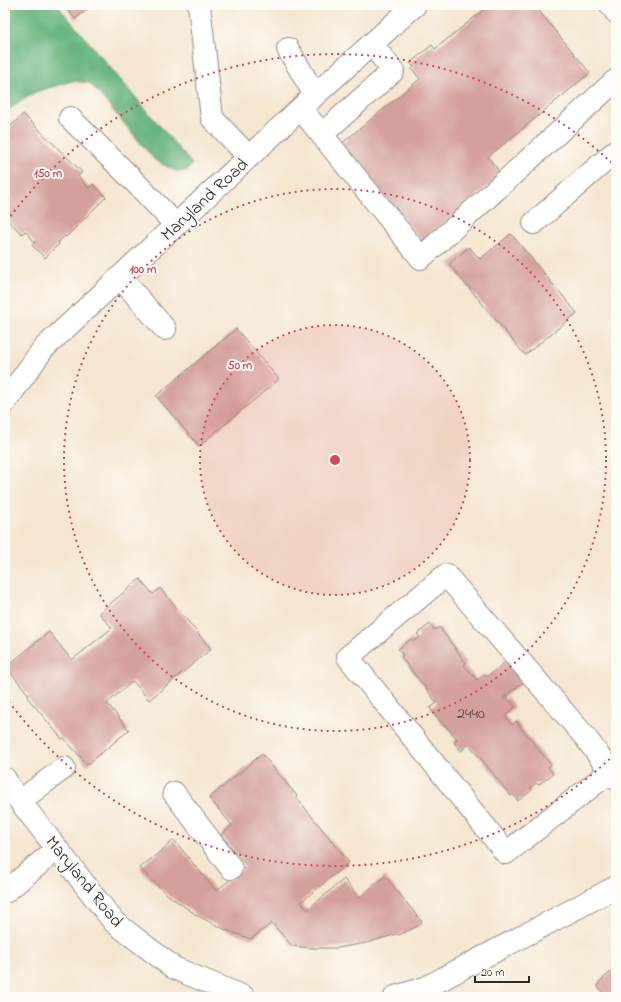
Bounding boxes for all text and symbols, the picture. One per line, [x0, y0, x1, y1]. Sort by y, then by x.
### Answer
street label: Maryland Road [156, 153, 255, 248]
text: 150 m [34, 165, 63, 183]
text: 100 m [130, 261, 157, 279]
text: 50 m [228, 357, 253, 375]
centre of rings [328, 453, 342, 467]
house number: 2440 [457, 702, 485, 726]
street label: Maryland Road [38, 831, 129, 934]
scale bar [475, 958, 529, 984]
text: 20 m [481, 964, 504, 982]

